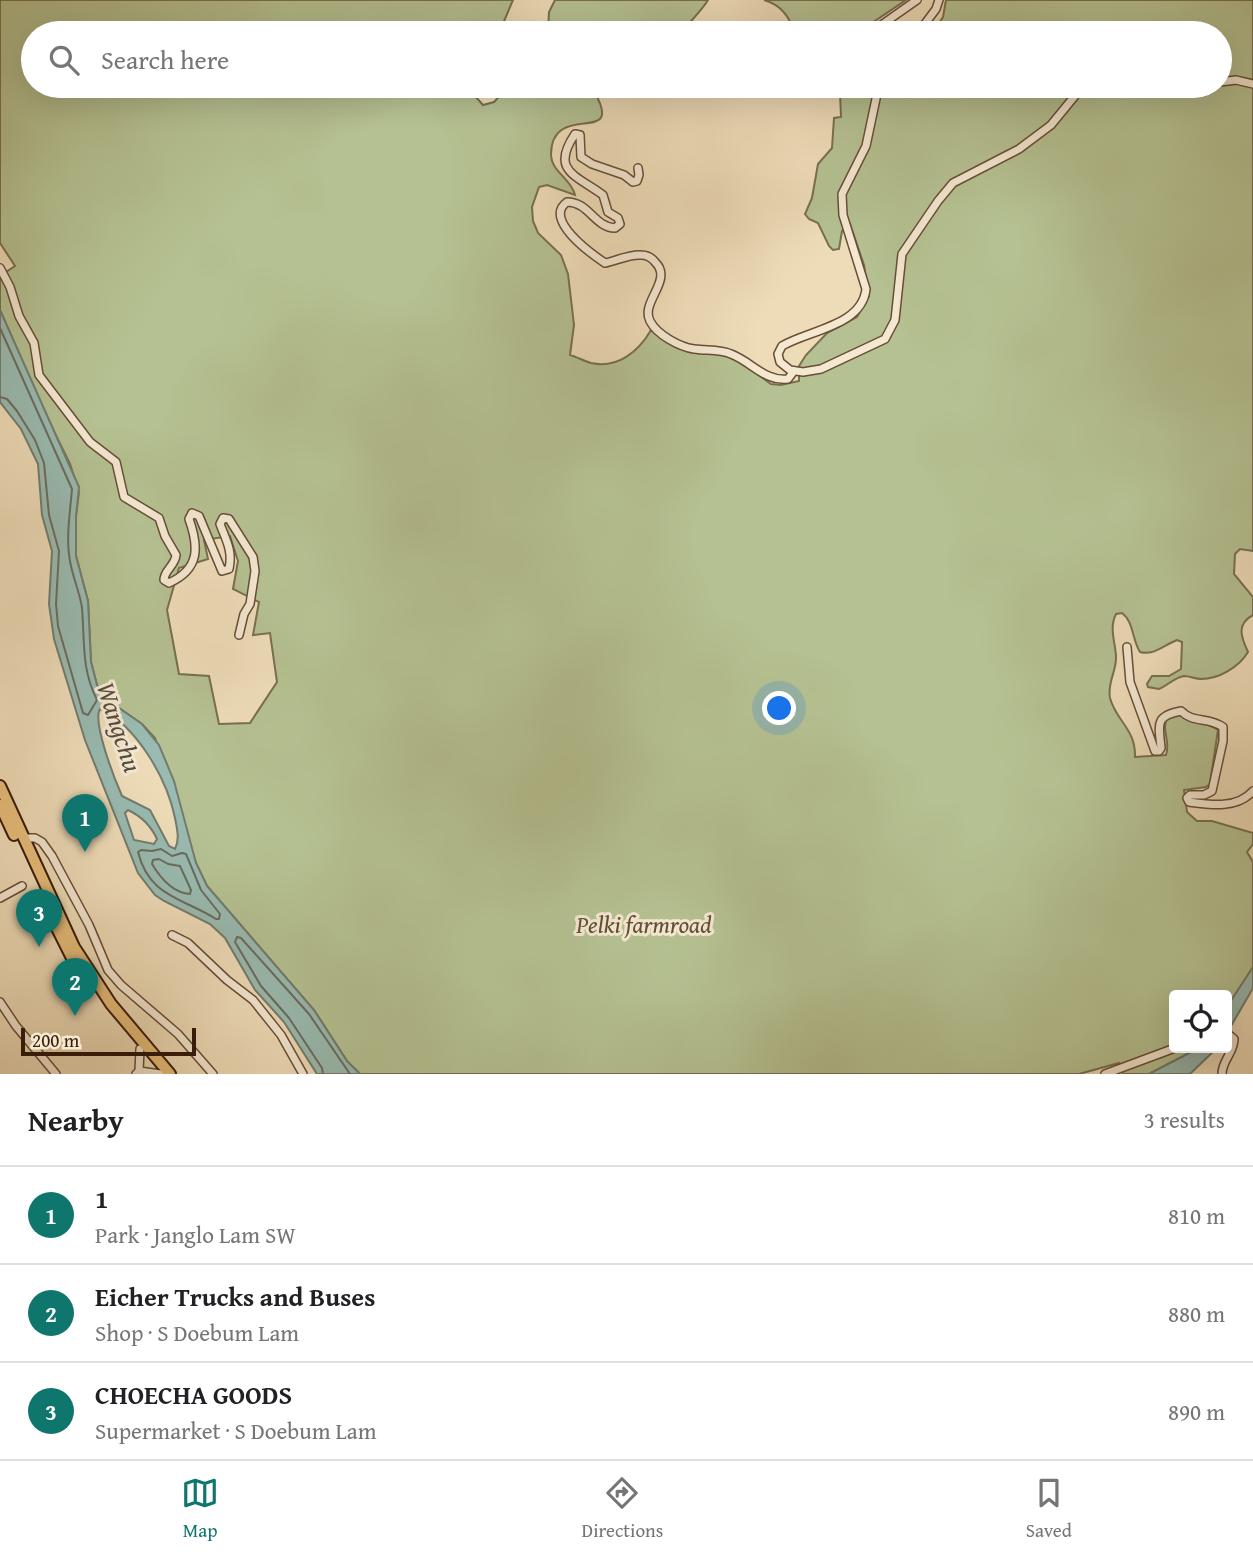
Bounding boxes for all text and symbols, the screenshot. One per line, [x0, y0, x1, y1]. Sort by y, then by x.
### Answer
search box [21, 21, 1232, 98]
text: Search here [101, 40, 229, 79]
icon: search [45, 41, 83, 79]
water label: Wangchu [87, 677, 153, 777]
your location [762, 691, 796, 725]
pin: 1 [62, 794, 108, 852]
pin: 3 [16, 889, 62, 947]
park label: Pelki farmroad [575, 907, 712, 942]
pin: 2 [52, 958, 98, 1016]
map controls [1169, 990, 1232, 1053]
button: locate [1169, 990, 1232, 1053]
scale bar [21, 1025, 196, 1057]
text: 200 m [32, 1026, 79, 1054]
text: Nearby [28, 1098, 124, 1142]
text: 3 results [1144, 1103, 1225, 1136]
text: 1 [95, 1179, 108, 1218]
text: 1 [45, 1199, 57, 1232]
text: 810 m [1168, 1199, 1225, 1232]
text: Park · Janglo Lam SW [95, 1218, 296, 1251]
text: Eicher Trucks and Buses [95, 1277, 375, 1316]
text: 2 [45, 1297, 57, 1330]
text: 880 m [1168, 1297, 1225, 1330]
text: Shop · S Doebum Lam [95, 1316, 299, 1349]
text: CHOECHA GOODS [95, 1375, 292, 1414]
text: 3 [45, 1395, 57, 1428]
text: 890 m [1168, 1395, 1225, 1428]
text: Supermarket · S Doebum Lam [95, 1414, 376, 1447]
tab: Map [181, 1474, 219, 1544]
tab: Directions [582, 1474, 663, 1544]
tab: Saved [1026, 1474, 1072, 1544]

